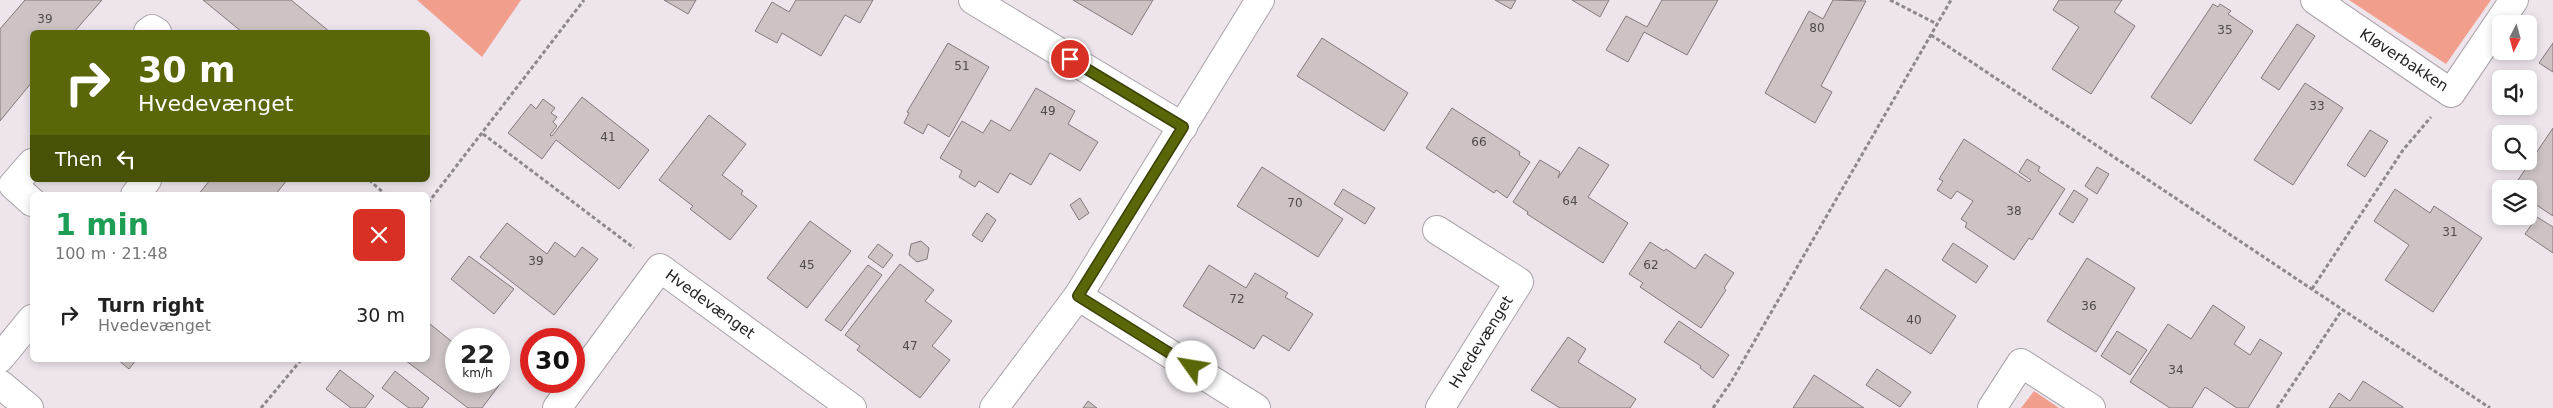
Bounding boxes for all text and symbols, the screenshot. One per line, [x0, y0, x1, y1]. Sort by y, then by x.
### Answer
house number: 39 [37, 12, 53, 26]
north arrow [2492, 15, 2538, 60]
map controls [2492, 15, 2537, 225]
house number: 80 [1809, 21, 1825, 35]
house number: 35 [2217, 23, 2233, 37]
street label: Kløverbakken [2356, 25, 2452, 95]
pin [1049, 38, 1091, 80]
icon: arrive [1056, 45, 1084, 73]
icon: right [55, 50, 120, 115]
text: 30 m [138, 50, 235, 90]
house number: 51 [954, 59, 970, 73]
button: sound [2492, 70, 2537, 115]
text: Hvedevænget [138, 91, 293, 116]
house number: 33 [2309, 99, 2325, 113]
house number: 49 [1040, 104, 1056, 118]
button: search [2492, 125, 2537, 170]
house number: 41 [600, 130, 616, 144]
house number: 66 [1471, 135, 1487, 149]
icon: left [112, 145, 140, 173]
text: Then [55, 148, 102, 170]
button: layers [2492, 180, 2537, 225]
house number: 64 [1562, 194, 1578, 208]
house number: 70 [1287, 196, 1303, 210]
house number: 38 [2006, 204, 2022, 218]
text: 1 min [55, 207, 149, 242]
button: close [353, 209, 405, 261]
house number: 31 [2442, 225, 2458, 239]
text: 100 m · 21:48 [55, 244, 168, 263]
house number: 39 [528, 254, 544, 268]
house number: 45 [799, 258, 815, 272]
house number: 62 [1643, 258, 1659, 272]
street label: Hvedevænget [662, 266, 758, 342]
house number: 72 [1229, 292, 1245, 306]
street label: Hvedevænget [1445, 292, 1517, 392]
text: Turn right [98, 294, 204, 316]
house number: 36 [2081, 299, 2097, 313]
icon: right [55, 301, 83, 329]
text: 30 m [356, 304, 405, 326]
house number: 40 [1906, 313, 1922, 327]
text: Hvedevænget [98, 316, 211, 335]
speed limit sign: 30 [520, 328, 585, 393]
house number: 47 [902, 339, 918, 353]
text: 22 [460, 340, 495, 369]
position arrow [1165, 340, 1217, 392]
house number: 34 [2168, 363, 2184, 377]
text: km/h [462, 366, 493, 380]

